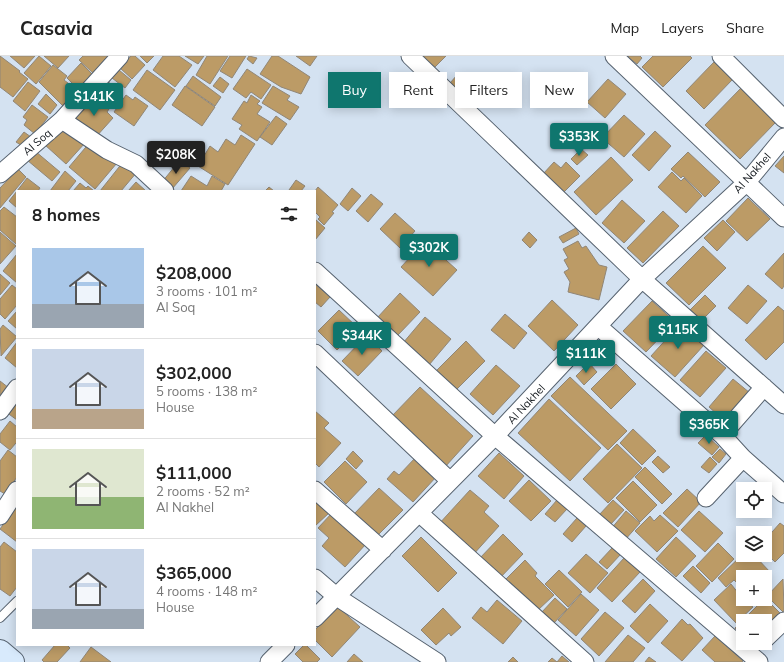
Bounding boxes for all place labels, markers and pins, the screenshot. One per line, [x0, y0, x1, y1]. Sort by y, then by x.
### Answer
pin: $141K [66, 83, 122, 117]
pin: $353K [551, 123, 607, 157]
pin: $208K [148, 141, 204, 175]
pin: $302K [401, 234, 457, 268]
pin: $115K [650, 316, 706, 350]
pin: $344K [334, 322, 390, 356]
pin: $111K [558, 340, 614, 374]
pin: $365K [681, 411, 737, 445]

